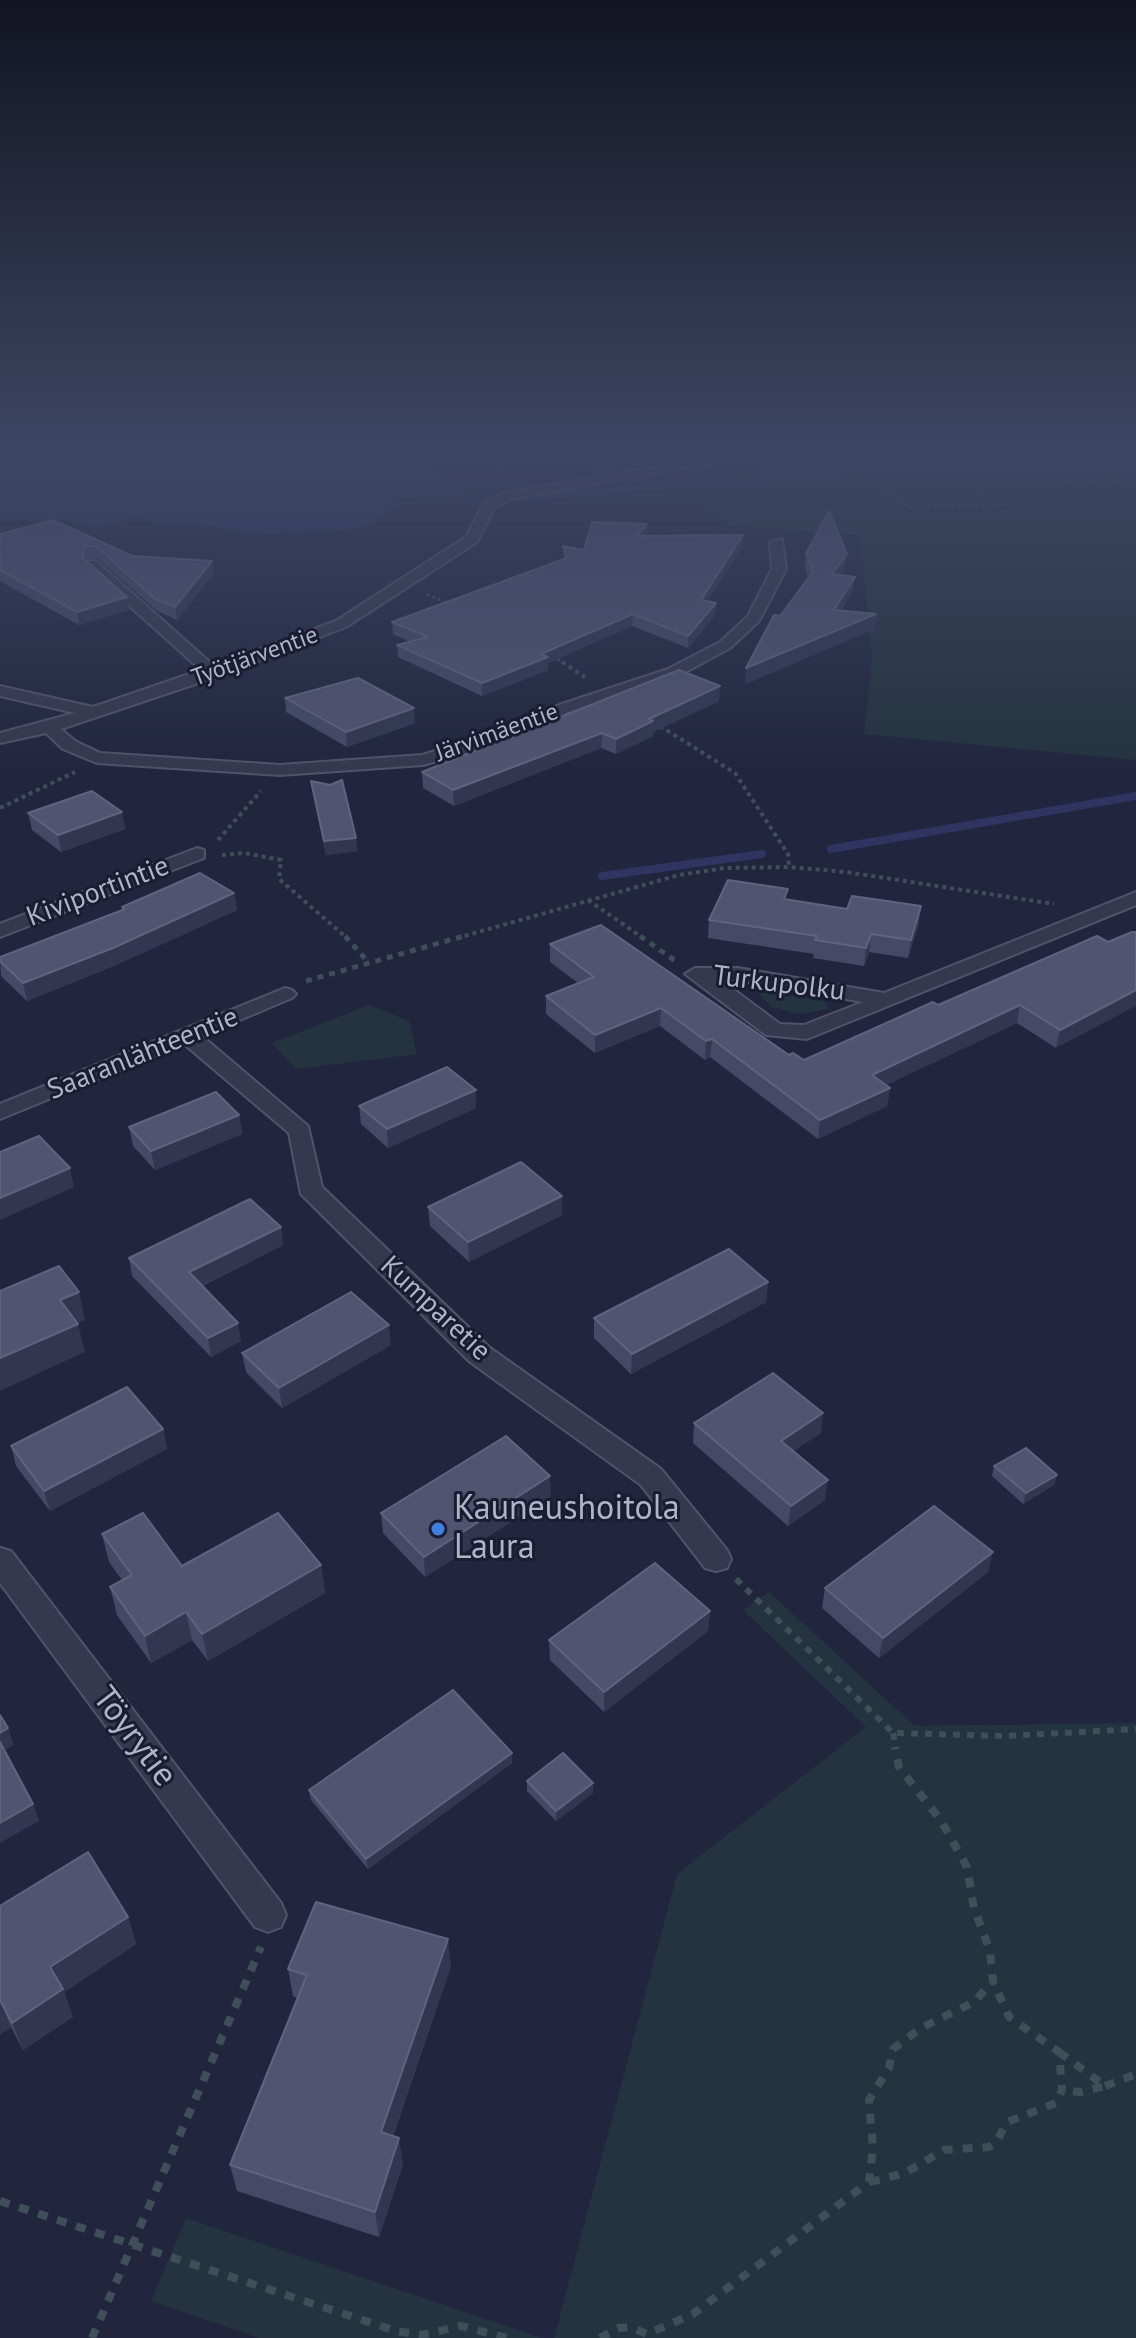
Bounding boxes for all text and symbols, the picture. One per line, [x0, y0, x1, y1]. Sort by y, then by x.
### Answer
street label: Työtjärventie [188, 621, 322, 693]
street label: Järvimäentie [432, 697, 562, 769]
street label: Kiviportintie [22, 850, 174, 934]
street label: Turkupolku [711, 959, 847, 1009]
street label: Saaranlähteentie [43, 1000, 243, 1108]
street label: Kumparetie [373, 1250, 497, 1368]
place label: Kauneushoitola Laura [454, 1489, 680, 1568]
marker: Kauneushoitola Laura [429, 1520, 447, 1538]
street label: Töyrytie [83, 1679, 185, 1795]

